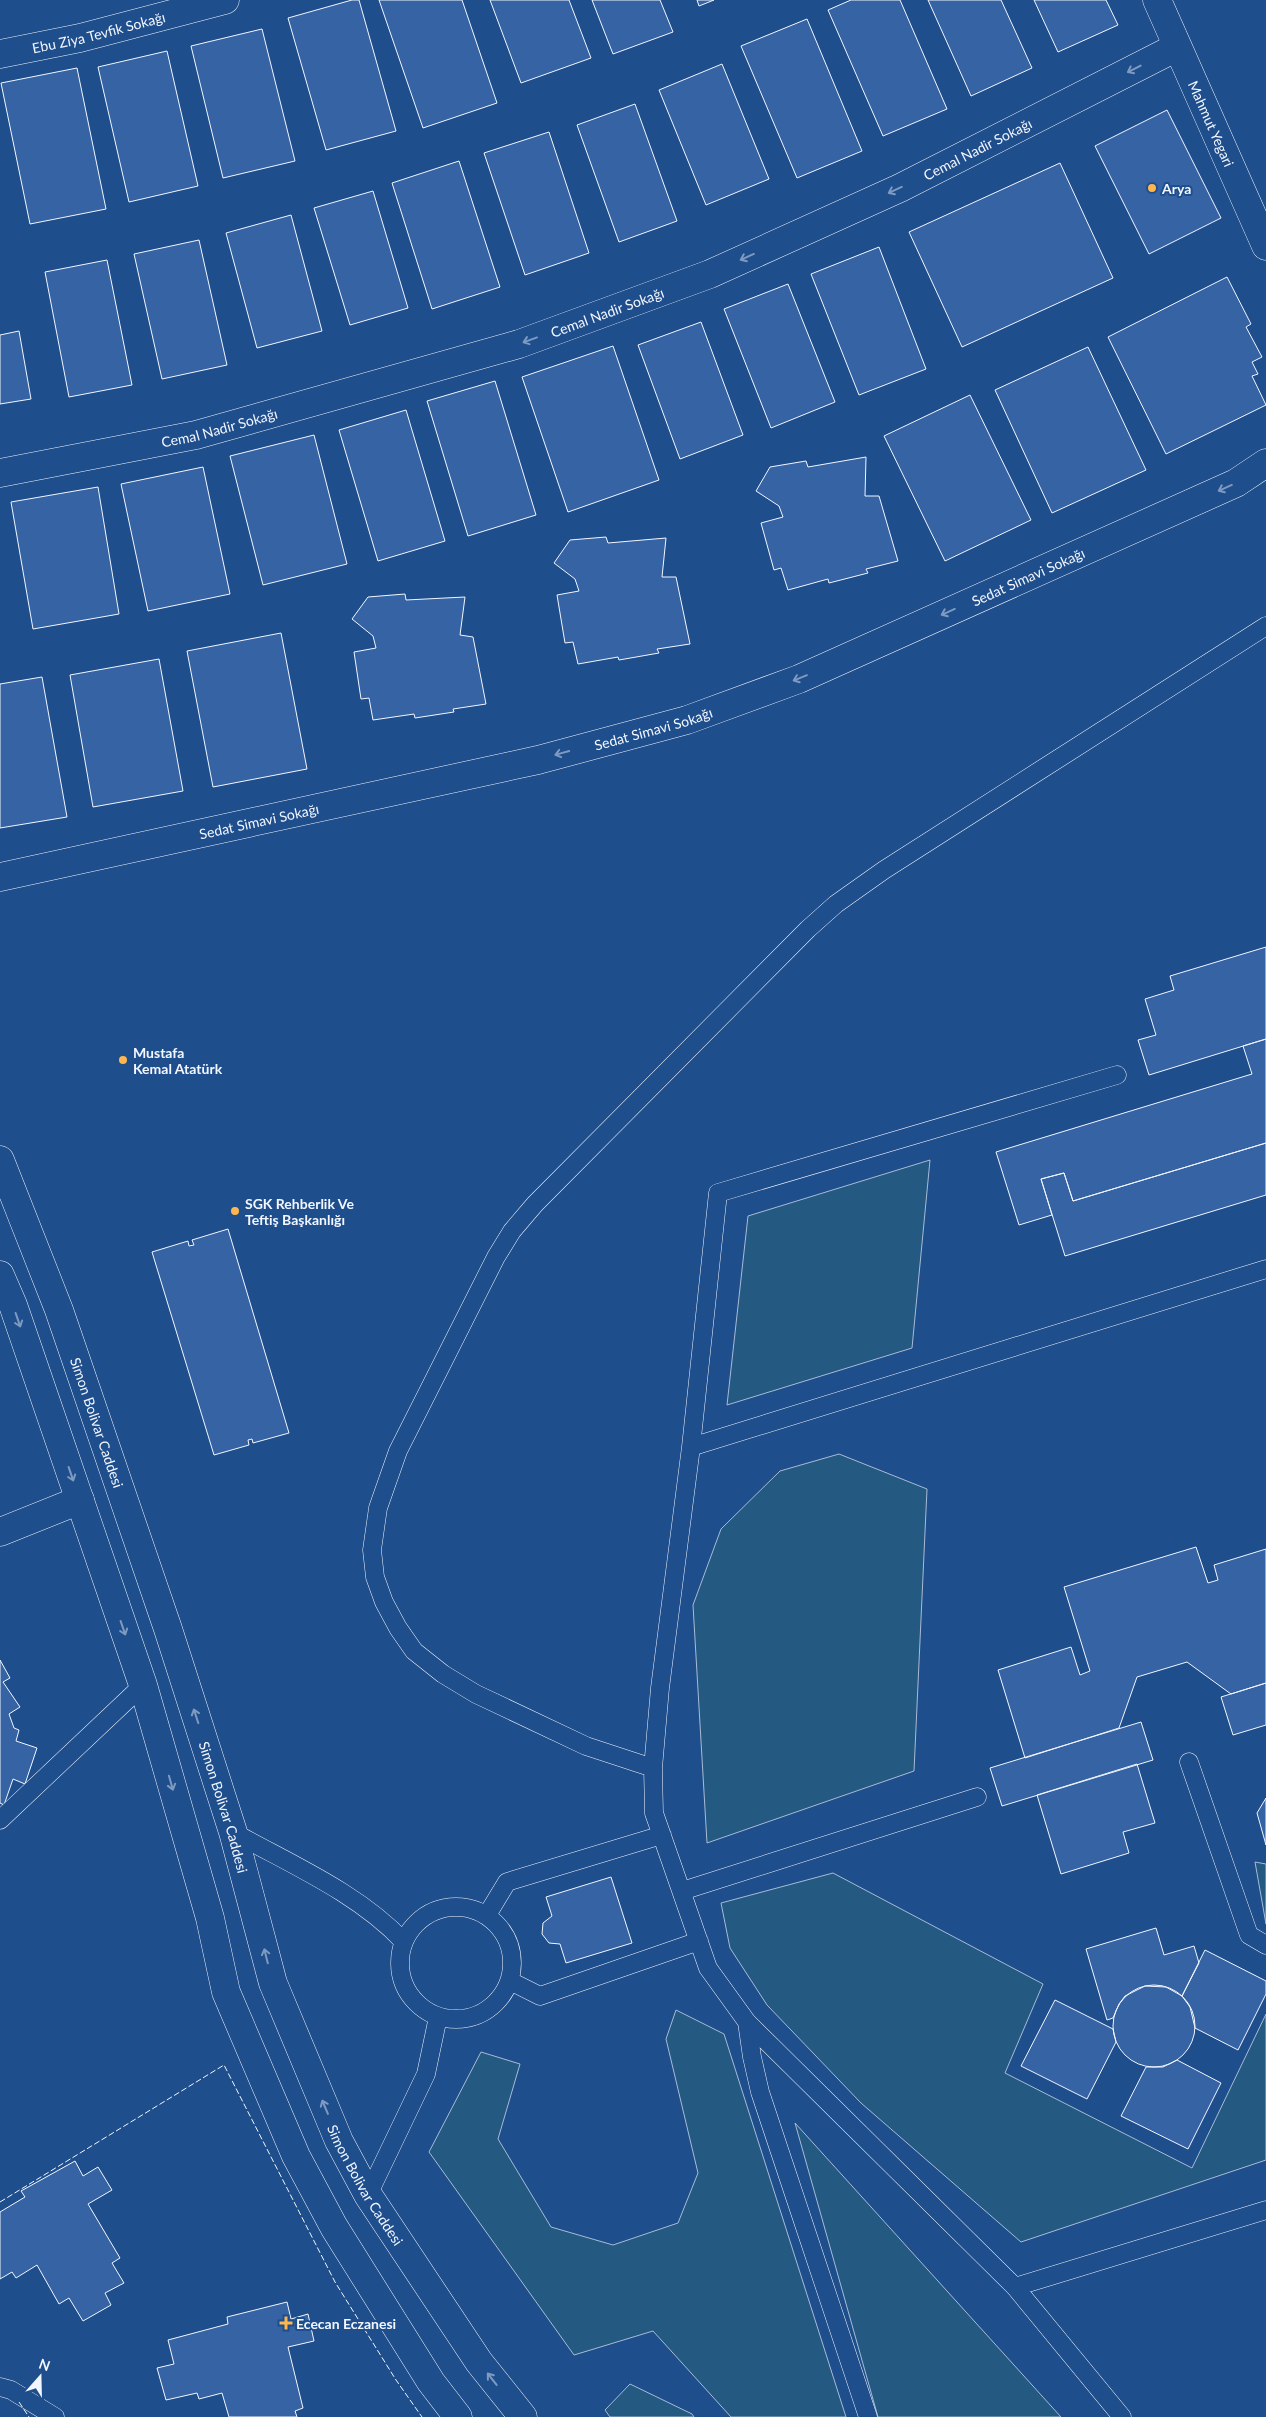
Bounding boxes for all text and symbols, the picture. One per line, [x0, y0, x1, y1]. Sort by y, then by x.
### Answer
street label: Ebu Ziya Tevfik Sokağı [31, 8, 167, 56]
one-way arrow [1127, 65, 1142, 74]
street label: Mahmut Yegari [1185, 78, 1238, 169]
street label: Cemal Nadir Sokağı [920, 114, 1034, 183]
place label: Arya [1161, 180, 1191, 197]
marker: Arya [1146, 182, 1158, 194]
one-way arrow [888, 185, 903, 195]
one-way arrow [740, 252, 755, 262]
street label: Cemal Nadir Sokağı [548, 283, 666, 340]
one-way arrow [523, 336, 539, 345]
street label: Cemal Nadir Sokağı [160, 404, 279, 450]
one-way arrow [1218, 484, 1233, 494]
street label: Sedat Simavi Sokağı [969, 544, 1087, 609]
one-way arrow [941, 607, 956, 617]
one-way arrow [793, 674, 808, 683]
street label: Sedat Simavi Sokağı [592, 703, 714, 753]
one-way arrow [554, 749, 570, 758]
street label: Sedat Simavi Sokağı [198, 799, 320, 842]
place label: Mustafa Kemal Atatürk [133, 1044, 223, 1077]
marker: Mustafa Kemal Atatürk [117, 1054, 129, 1066]
place label: SGK Rehberlik Ve Teftiş Başkanlığı [245, 1195, 354, 1228]
marker: SGK Rehberlik Ve Teftiş Başkanlığı [229, 1205, 241, 1217]
one-way arrow [14, 1312, 24, 1328]
street label: Simon Bolivar Caddesi [67, 1355, 128, 1490]
one-way arrow [67, 1466, 76, 1481]
one-way arrow [119, 1619, 128, 1635]
one-way arrow [191, 1708, 200, 1724]
street label: Simon Bolivar Caddesi [196, 1739, 252, 1875]
one-way arrow [166, 1775, 176, 1791]
one-way arrow [261, 1948, 270, 1964]
one-way arrow [320, 2100, 329, 2115]
street label: Simon Bolivar Caddesi [325, 2122, 407, 2248]
place label: Ececan Eczanesi [296, 2315, 396, 2332]
marker: Ececan Eczanesi [280, 2317, 292, 2329]
north arrow [15, 2352, 65, 2402]
text: N [37, 2354, 53, 2374]
one-way arrow [487, 2373, 498, 2386]

